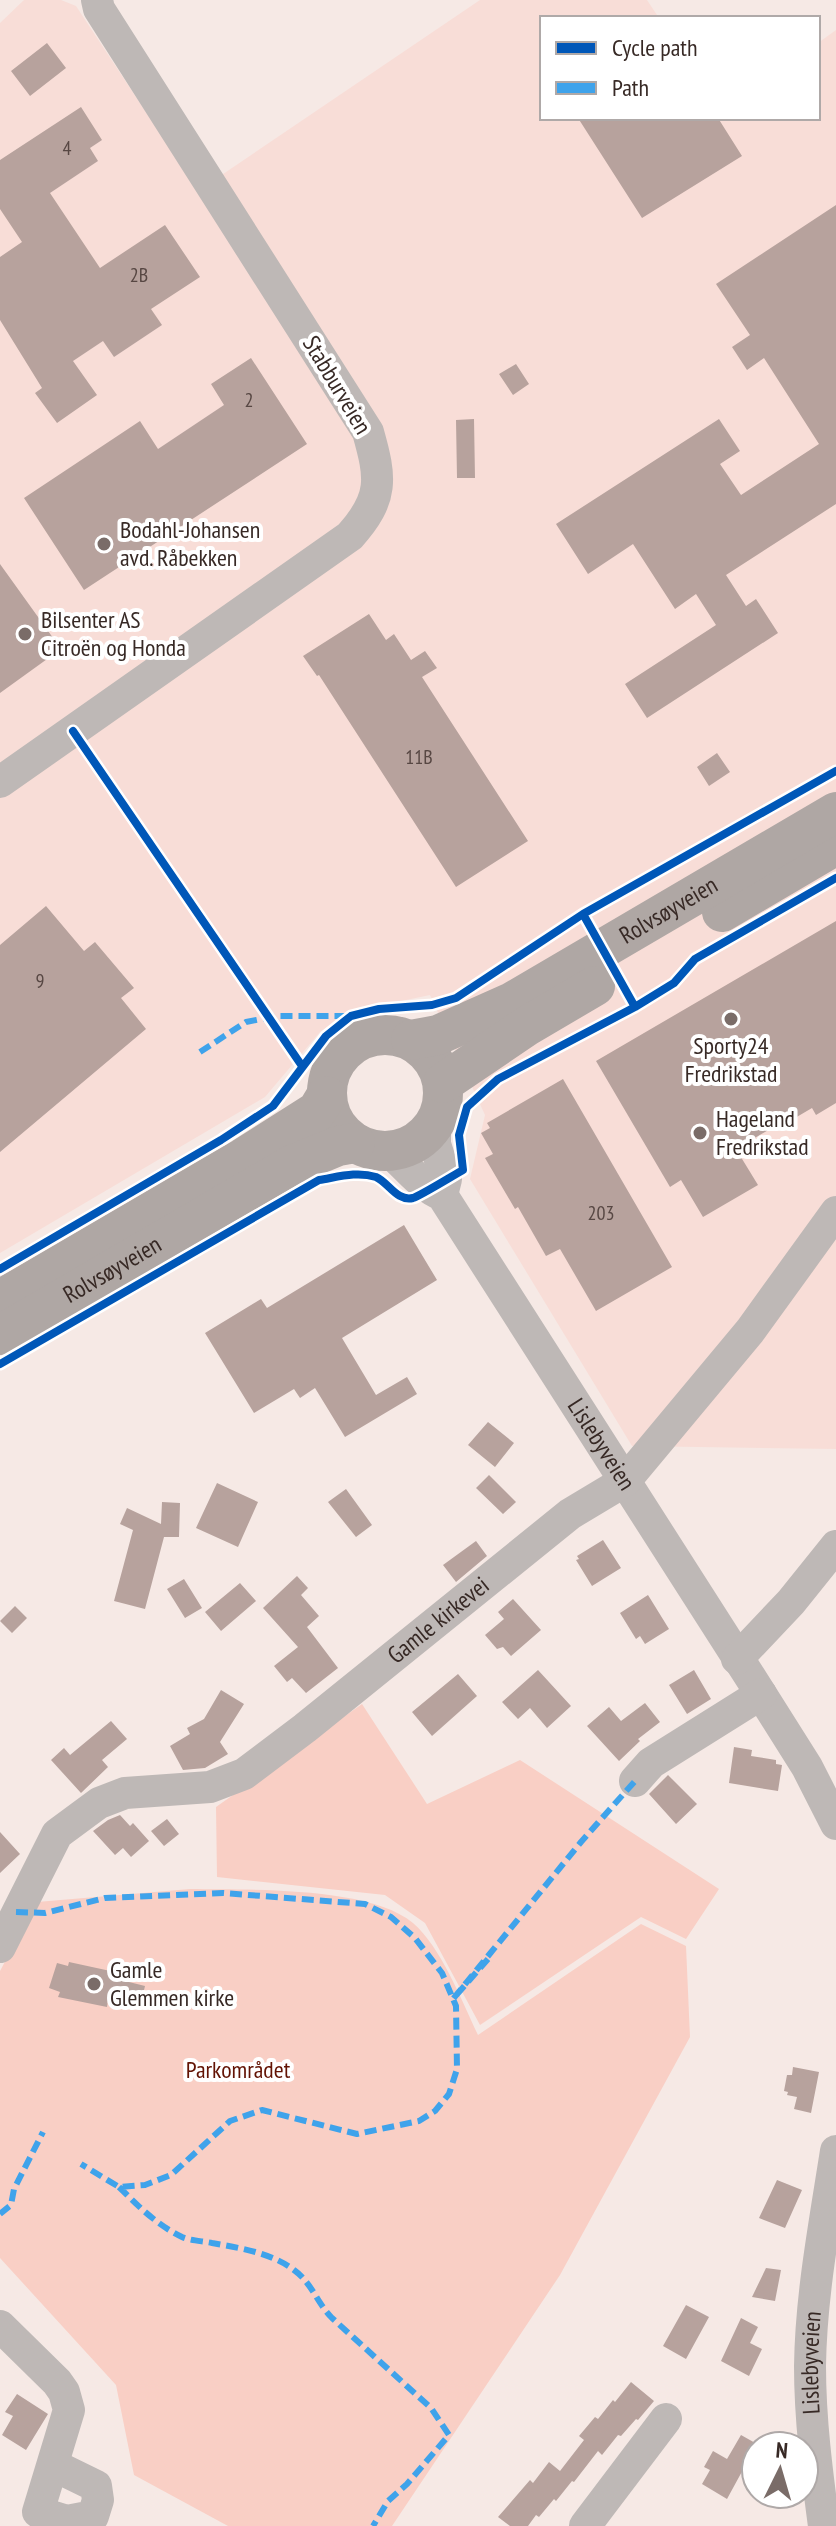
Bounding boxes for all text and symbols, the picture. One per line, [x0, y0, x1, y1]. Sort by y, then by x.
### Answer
legend [540, 16, 820, 120]
text: Cycle path [612, 32, 698, 63]
text: Path [612, 72, 649, 103]
house number: 4 [63, 135, 72, 161]
house number: 2B [130, 262, 148, 288]
street label: Stabburveien [296, 330, 379, 440]
house number: 2 [245, 387, 254, 413]
place label: Bodahl-Johansen avd. Råbekken [120, 514, 260, 573]
marker: Bodahl-Johansen avd. Råbekken [95, 535, 113, 553]
place label: Bilsenter AS Citroën og Honda [41, 604, 186, 663]
marker: Bilsenter AS Citroën og Honda [16, 625, 34, 643]
house number: 11B [405, 744, 433, 770]
street label: Rolvsøyveien [614, 869, 723, 951]
house number: 9 [36, 968, 45, 994]
marker: Sporty24 Fredrikstad [722, 1010, 740, 1028]
place label: Sporty24 Fredrikstad [685, 1030, 777, 1089]
place label: Hageland Fredrikstad [716, 1103, 809, 1162]
marker: Hageland Fredrikstad [691, 1124, 709, 1142]
house number: 203 [588, 1200, 615, 1226]
street label: Rolvsøyveien [57, 1228, 167, 1310]
street label: Lislebyveien [561, 1392, 643, 1496]
street label: Gamle kirkevei [381, 1570, 495, 1670]
place label: Gamle Glemmen kirke [110, 1954, 234, 2013]
marker: Gamle Glemmen kirke [85, 1975, 103, 1993]
park label: Parkområdet [186, 2054, 291, 2085]
street label: Lislebyveien [794, 2310, 828, 2415]
north arrow [740, 2430, 820, 2510]
text: N [775, 2436, 789, 2465]

